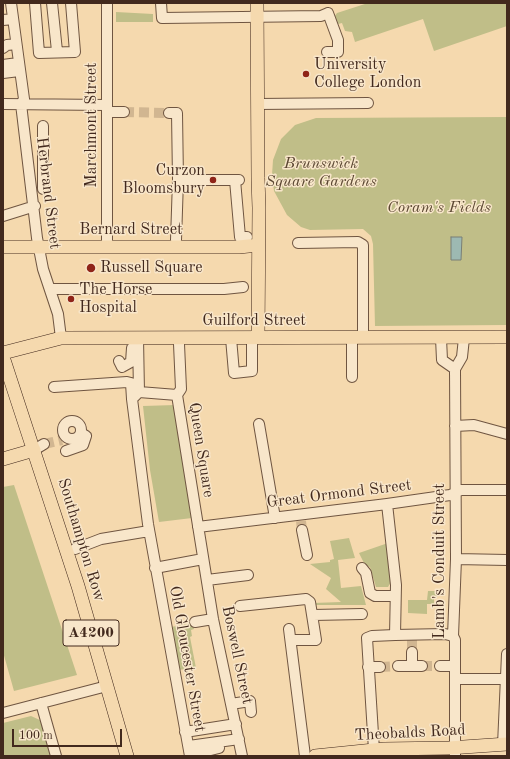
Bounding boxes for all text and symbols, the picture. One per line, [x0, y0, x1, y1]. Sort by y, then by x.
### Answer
place label: University College London [314, 55, 421, 93]
street label: Marchmont Street [82, 62, 102, 188]
marker: University College London [301, 69, 311, 79]
street label: Herbrand Street [32, 136, 64, 250]
park label: Brunswick Square Gardens [265, 154, 377, 192]
place label: Curzon Bloomsbury [122, 161, 205, 199]
marker: Curzon Bloomsbury [208, 175, 218, 185]
park label: Coram's Fields [387, 198, 491, 218]
street label: Bernard Street [79, 220, 183, 240]
place label: Russell Square [100, 258, 203, 278]
marker: Russell Square [85, 262, 97, 274]
place label: The Horse Hospital [79, 280, 152, 318]
marker: The Horse Hospital [66, 294, 76, 304]
street label: Guilford Street [202, 311, 306, 331]
street label: Queen Square [184, 401, 218, 499]
street label: Southampton Row [53, 476, 109, 604]
street label: Great Ormond Street [266, 476, 412, 512]
street label: Lamb's Conduit Street [430, 483, 450, 639]
street label: Old Gloucester Street [165, 584, 209, 734]
street label: Boswell Street [217, 604, 257, 706]
road number: A4200 [63, 620, 119, 646]
scale bar [14, 721, 124, 747]
street label: Theobalds Road [354, 721, 466, 745]
text: 100 m [19, 730, 53, 742]

